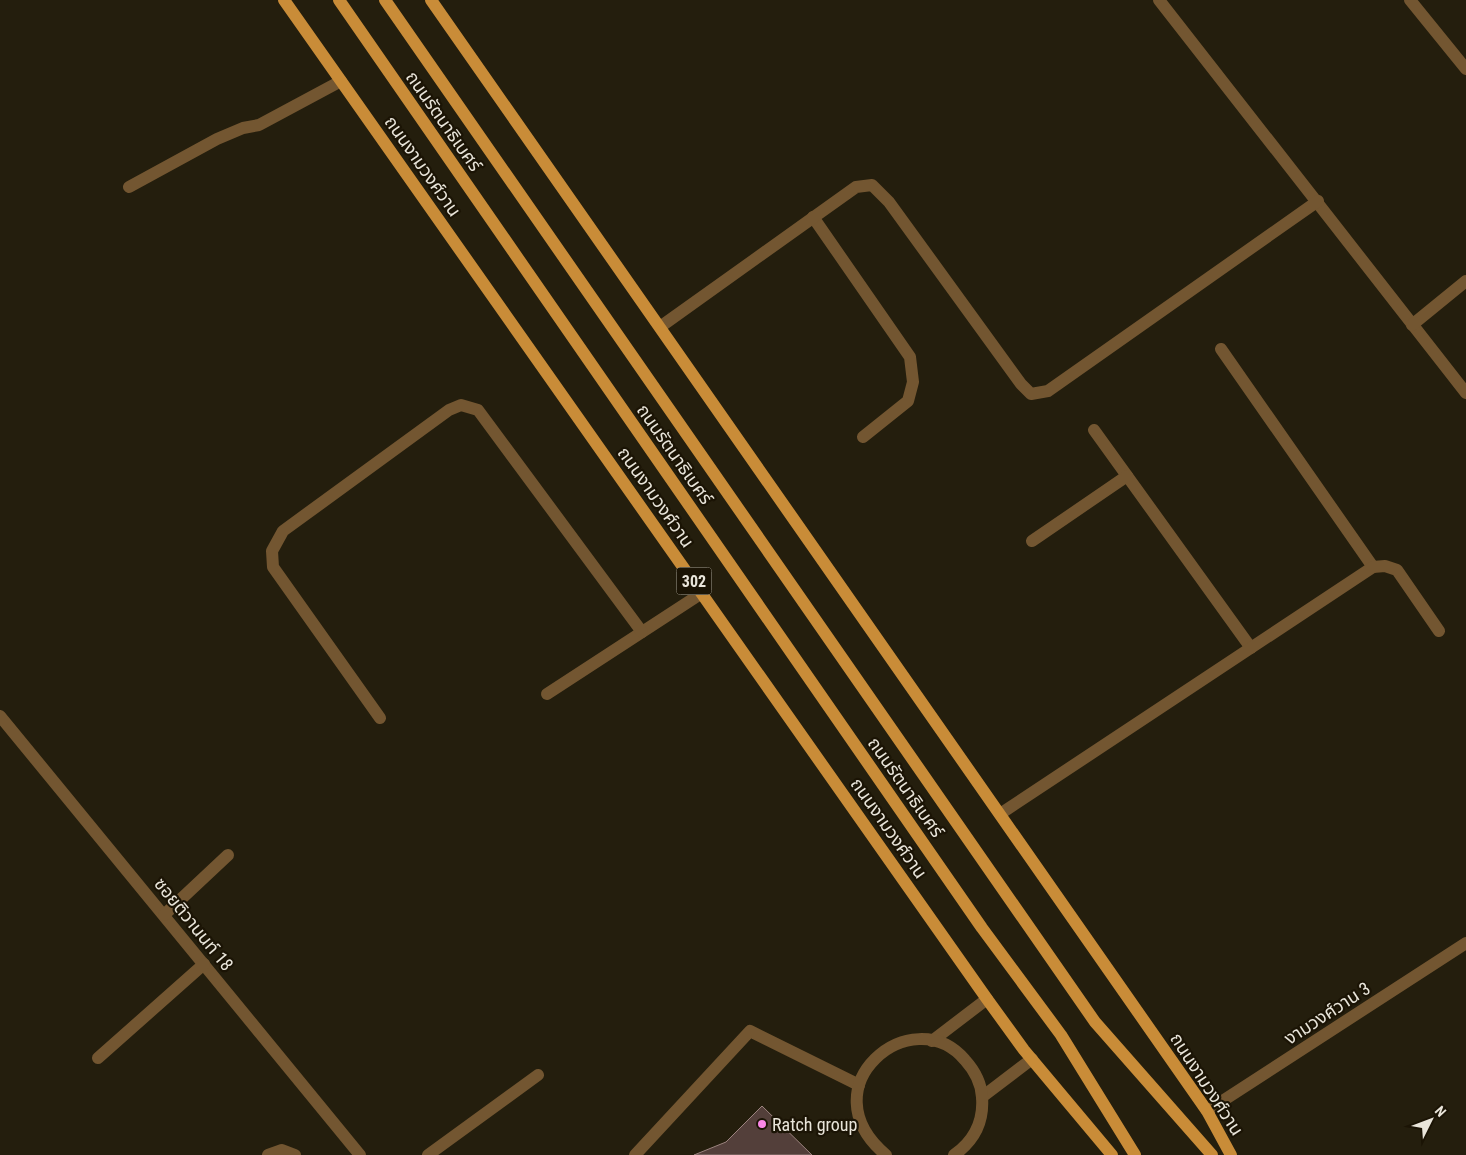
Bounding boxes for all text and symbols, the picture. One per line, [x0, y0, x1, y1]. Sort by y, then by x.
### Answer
street label: ถนนรัตนาธิเบศร์ [402, 67, 487, 176]
street label: ถนนงามวงศ์วาน [381, 112, 465, 220]
street label: ถนนรัตนาธิเบศร์ [633, 400, 718, 509]
street label: ถนนงามวงศ์วาน [614, 443, 698, 551]
road number: 302 [676, 568, 712, 594]
street label: ถนนรัตนาธิเบศร์ [864, 733, 949, 842]
street label: ถนนงามวงศ์วาน [847, 774, 931, 882]
street label: ซอยติวานนท์ 18 [150, 873, 238, 975]
street label: งามวงศ์วาน 3 [1280, 977, 1374, 1049]
street label: ถนนงามวงศ์วาน [1166, 1029, 1248, 1139]
north arrow [1406, 1095, 1456, 1145]
text: N [1432, 1103, 1449, 1120]
place label: Ratch group [772, 1114, 858, 1135]
marker: Ratch group [756, 1118, 768, 1130]

